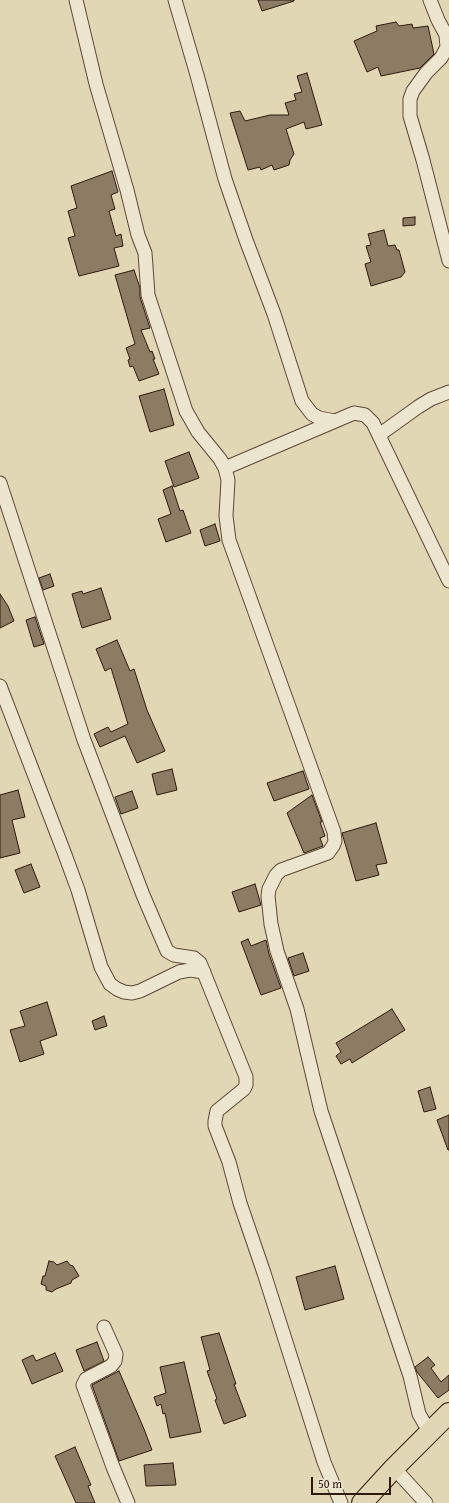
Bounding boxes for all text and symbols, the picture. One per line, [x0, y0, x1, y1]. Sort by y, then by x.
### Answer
scale bar [313, 1469, 393, 1495]
text: 50 m [318, 1475, 342, 1492]

